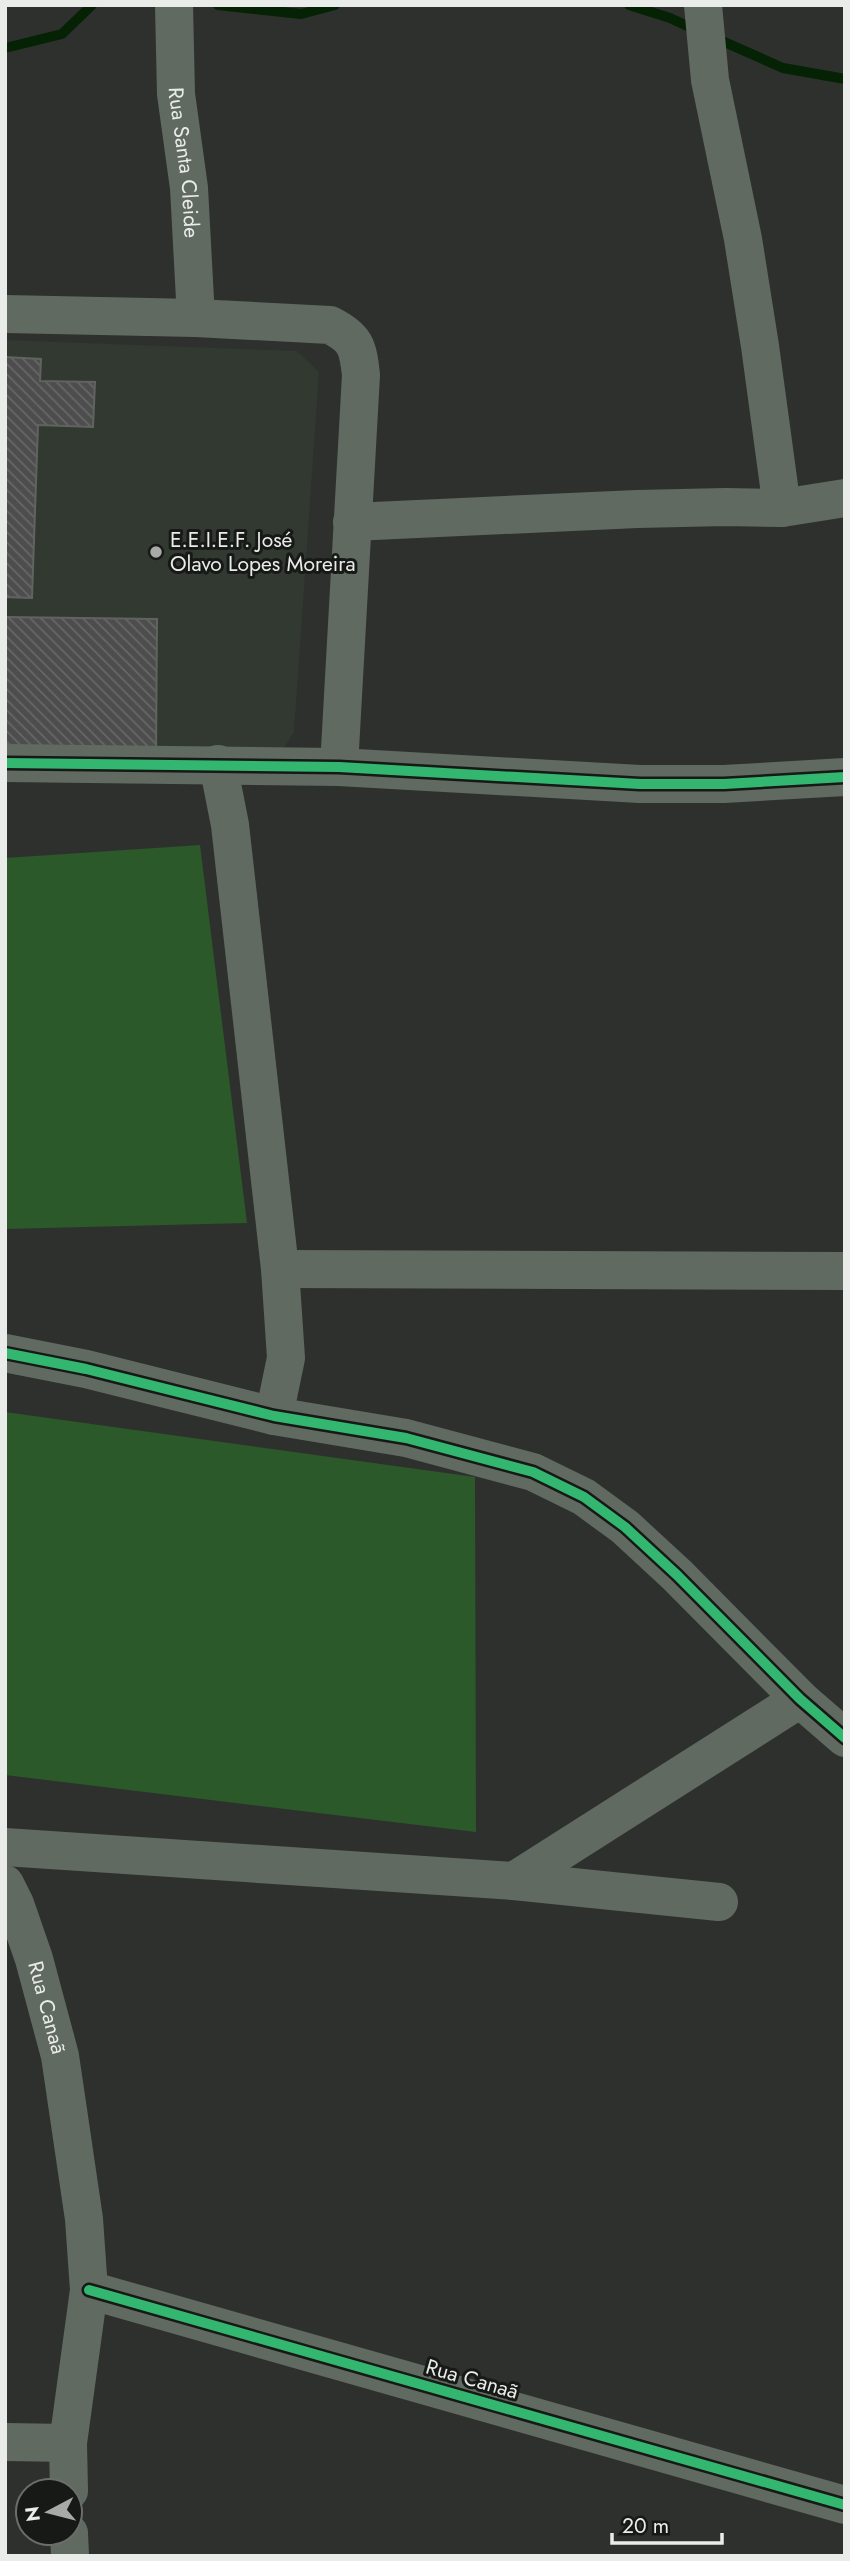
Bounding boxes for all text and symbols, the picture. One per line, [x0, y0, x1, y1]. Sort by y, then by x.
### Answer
street label: Rua Santa Cleide [161, 87, 207, 239]
place label: E.E.I.E.F. José Olavo Lopes Moreira [170, 525, 356, 579]
marker: E.E.I.E.F. José Olavo Lopes Moreira [148, 544, 164, 560]
street label: Rua Canaã [20, 1958, 74, 2058]
street label: Rua Canaã [422, 2351, 522, 2407]
north arrow [14, 2477, 84, 2547]
scale bar [612, 2502, 722, 2546]
text: N [18, 2505, 47, 2523]
text: 20 m [622, 2511, 669, 2541]

